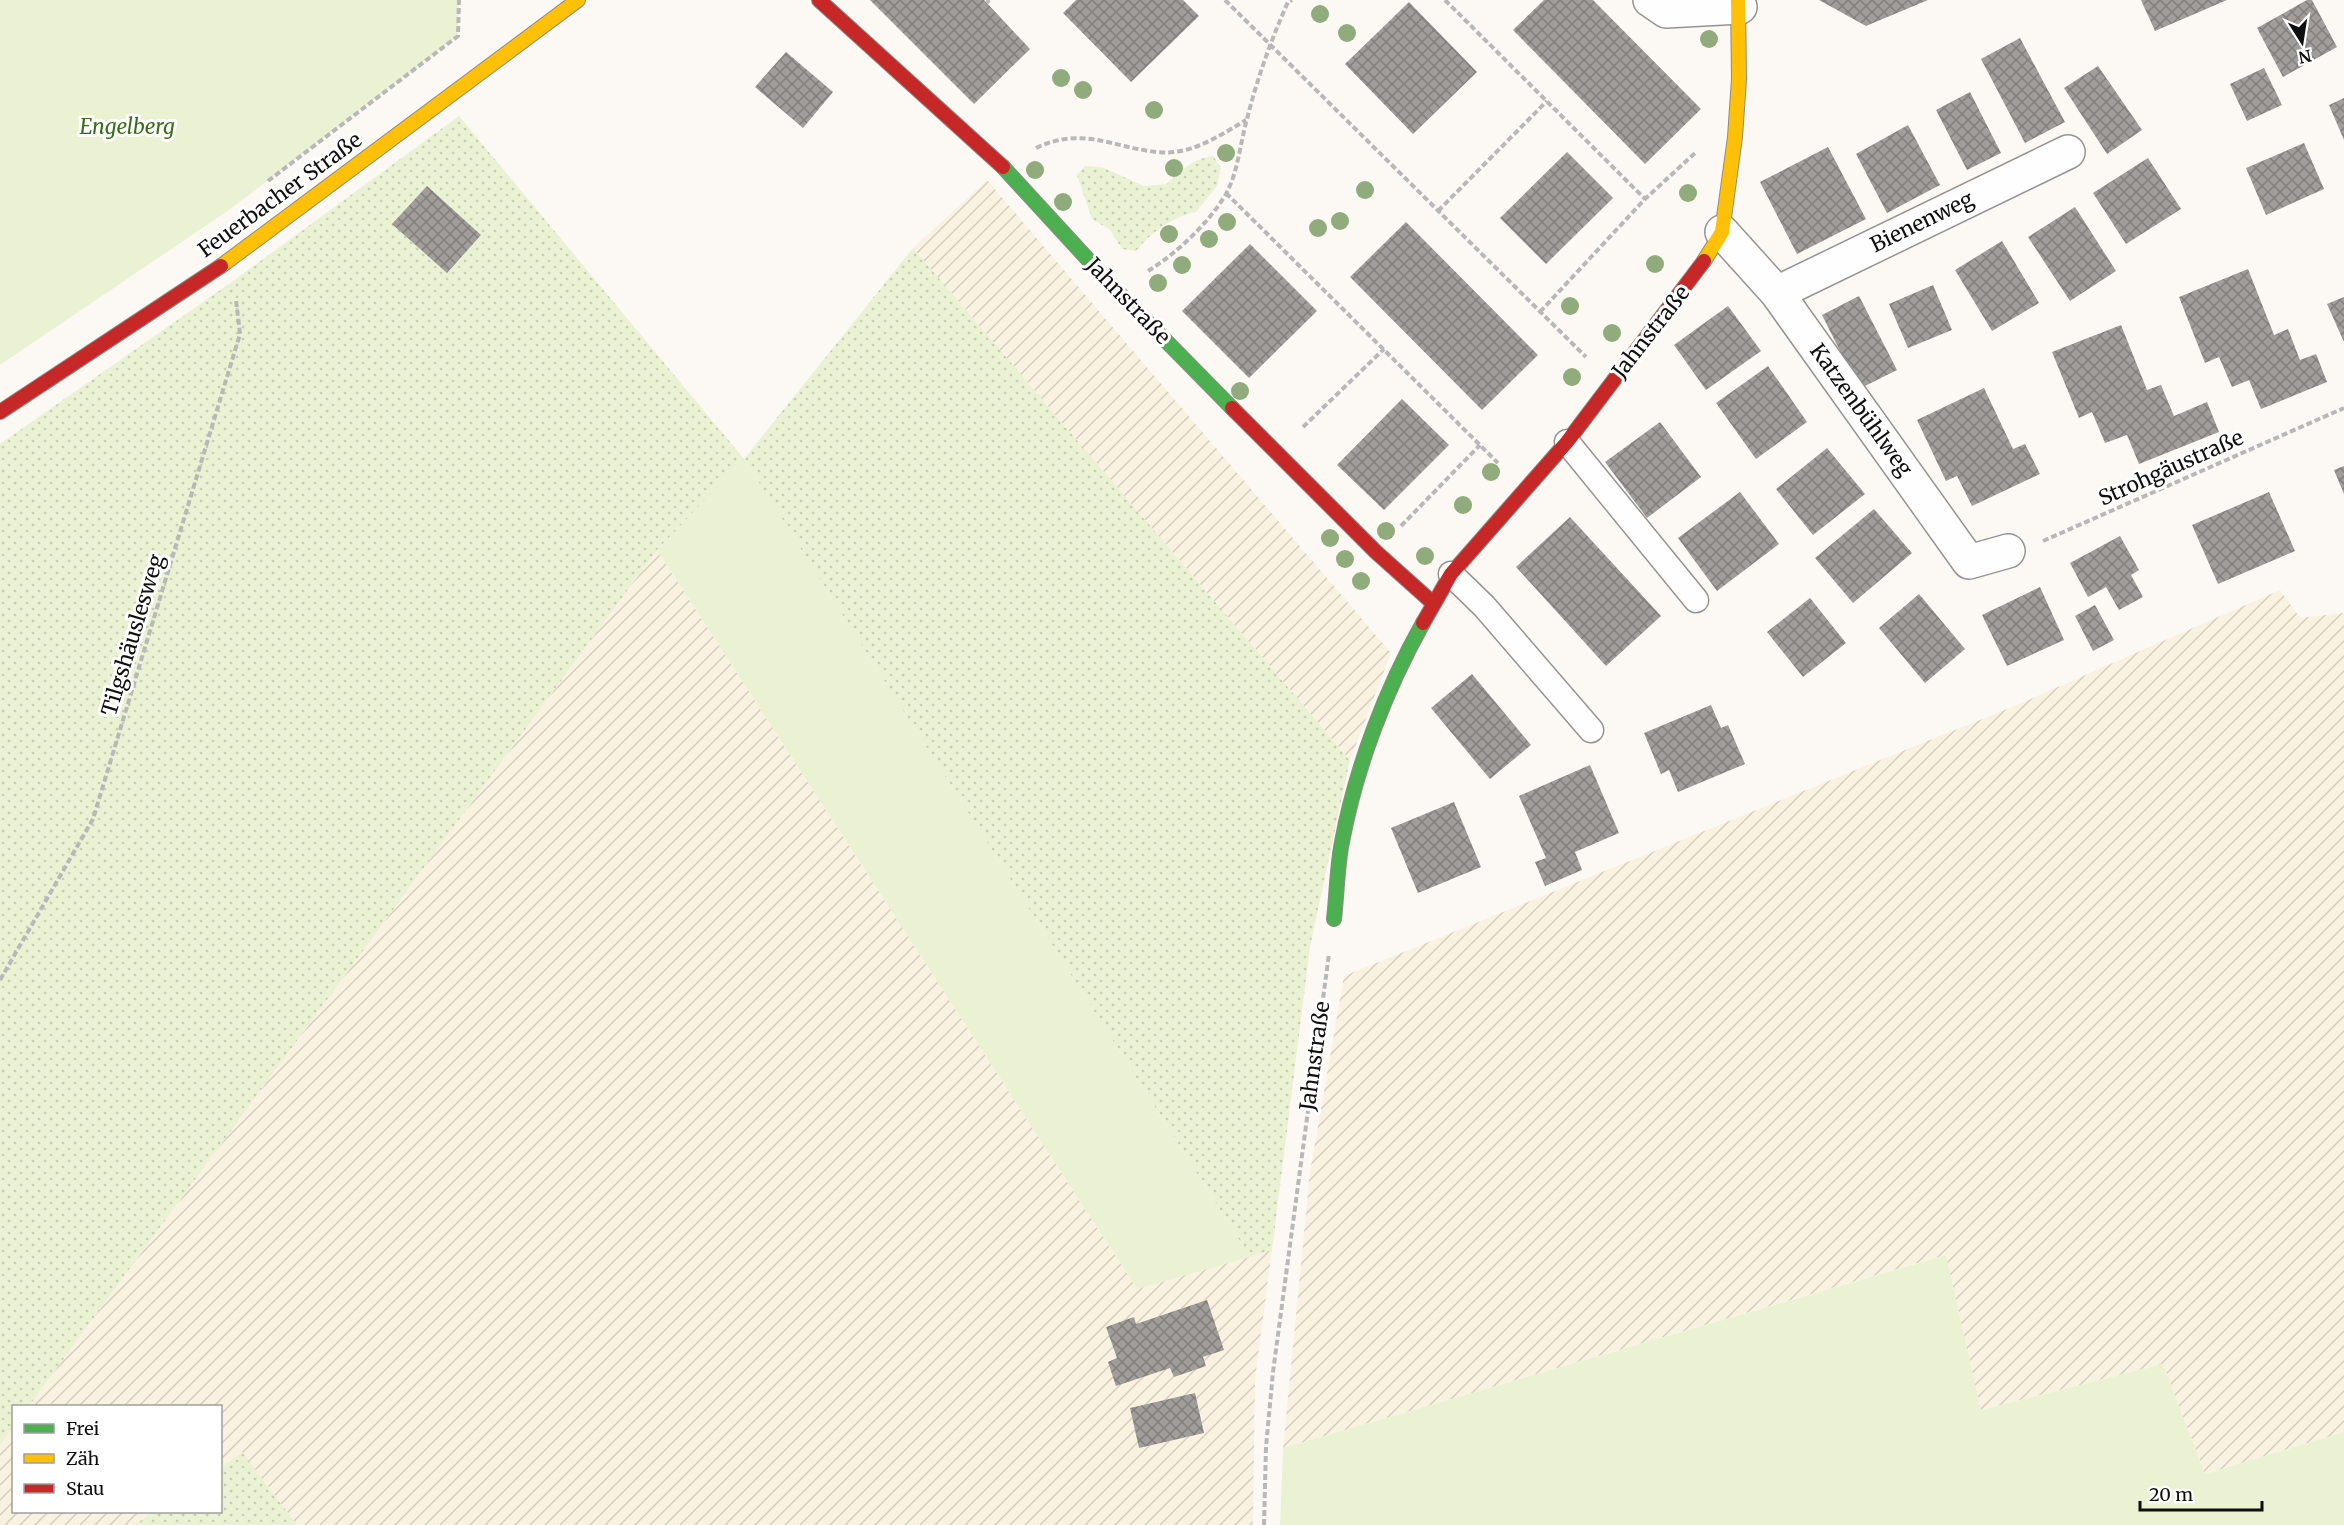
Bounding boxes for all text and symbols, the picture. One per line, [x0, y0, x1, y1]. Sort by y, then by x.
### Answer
north arrow [2272, 12, 2332, 72]
text: N [2297, 46, 2313, 68]
park label: Engelberg [79, 113, 175, 140]
street label: Feuerbacher Straße [193, 126, 367, 263]
street label: Bienenweg [1866, 185, 1978, 258]
street label: Jahnstraße [1080, 251, 1176, 350]
street label: Jahnstraße [1605, 280, 1695, 384]
street label: Katzenbühlweg [1804, 338, 1919, 482]
street label: Strohgäustraße [2094, 423, 2248, 512]
street label: Tilgshäuslesweg [95, 550, 170, 719]
street label: Jahnstraße [1293, 999, 1336, 1113]
legend [12, 1405, 222, 1513]
text: Frei [66, 1417, 100, 1440]
text: Zäh [66, 1447, 100, 1470]
scale bar [2140, 1474, 2262, 1512]
text: Stau [66, 1477, 104, 1500]
text: 20 m [2149, 1483, 2193, 1506]

